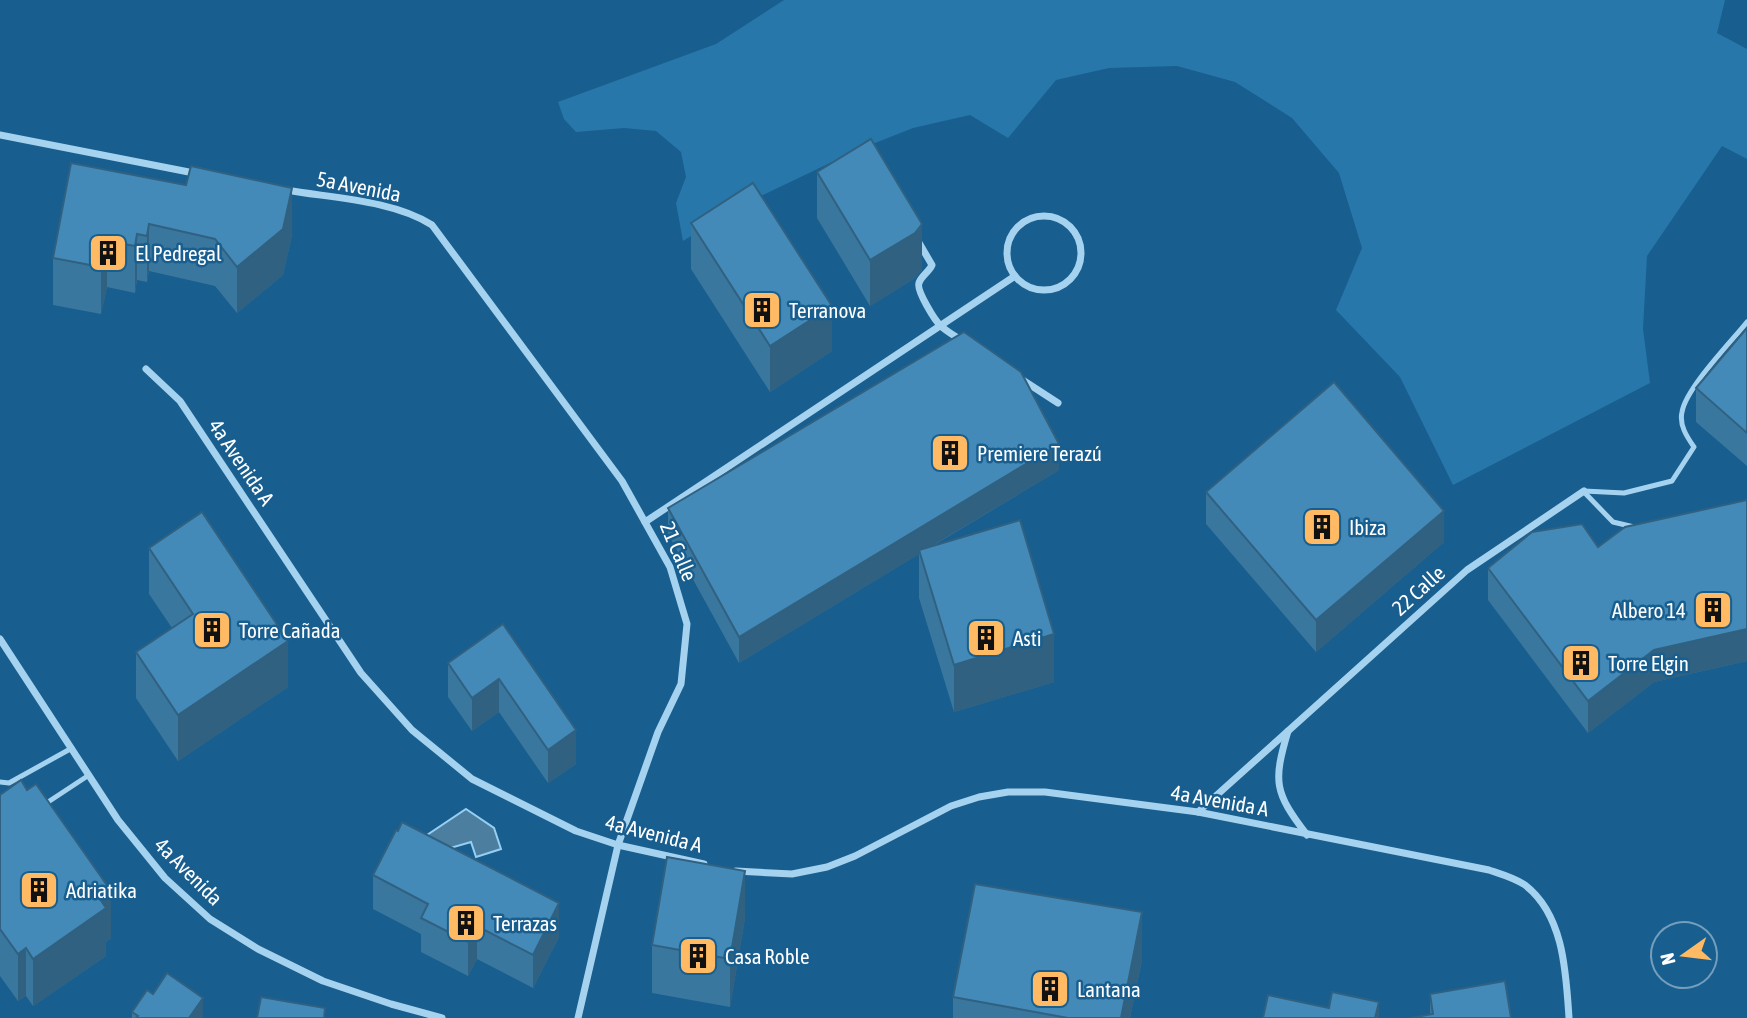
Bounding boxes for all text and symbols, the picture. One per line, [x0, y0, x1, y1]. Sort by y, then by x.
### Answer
street label: 5a Avenida [315, 166, 403, 206]
building icon: El Pedregal [87, 232, 129, 274]
place label: El Pedregal [135, 241, 222, 265]
building icon: Terranova [741, 289, 783, 331]
place label: Terranova [789, 298, 866, 322]
street label: 4a Avenida A [204, 414, 280, 510]
building icon: Premiere Terazú [929, 432, 971, 474]
place label: Premiere Terazú [977, 441, 1102, 465]
building icon: Ibiza [1301, 506, 1343, 548]
place label: Ibiza [1349, 515, 1386, 539]
street label: 21 Calle [656, 518, 702, 584]
street label: 22 Calle [1387, 560, 1449, 620]
building icon: Albero 14 [1692, 589, 1734, 631]
place label: Albero 14 [1612, 598, 1686, 622]
building icon: Torre Cañada [191, 609, 233, 651]
building icon: Asti [965, 617, 1007, 659]
place label: Torre Cañada [239, 618, 341, 642]
place label: Asti [1013, 626, 1042, 650]
building icon: Torre Elgin [1560, 642, 1602, 684]
place label: Torre Elgin [1608, 651, 1689, 675]
street label: 4a Avenida A [1169, 780, 1271, 821]
street label: 4a Avenida A [603, 809, 705, 857]
street label: 4a Avenida [150, 832, 228, 910]
building icon: Adriatika [18, 869, 60, 911]
place label: Adriatika [66, 878, 137, 902]
building icon: Terrazas [445, 902, 487, 944]
place label: Terrazas [493, 911, 557, 935]
north arrow [1649, 920, 1719, 990]
building icon: Casa Roble [677, 935, 719, 977]
place label: Casa Roble [725, 944, 809, 968]
text: N [1655, 951, 1680, 967]
building icon: Lantana [1029, 968, 1071, 1010]
place label: Lantana [1077, 977, 1141, 1001]

